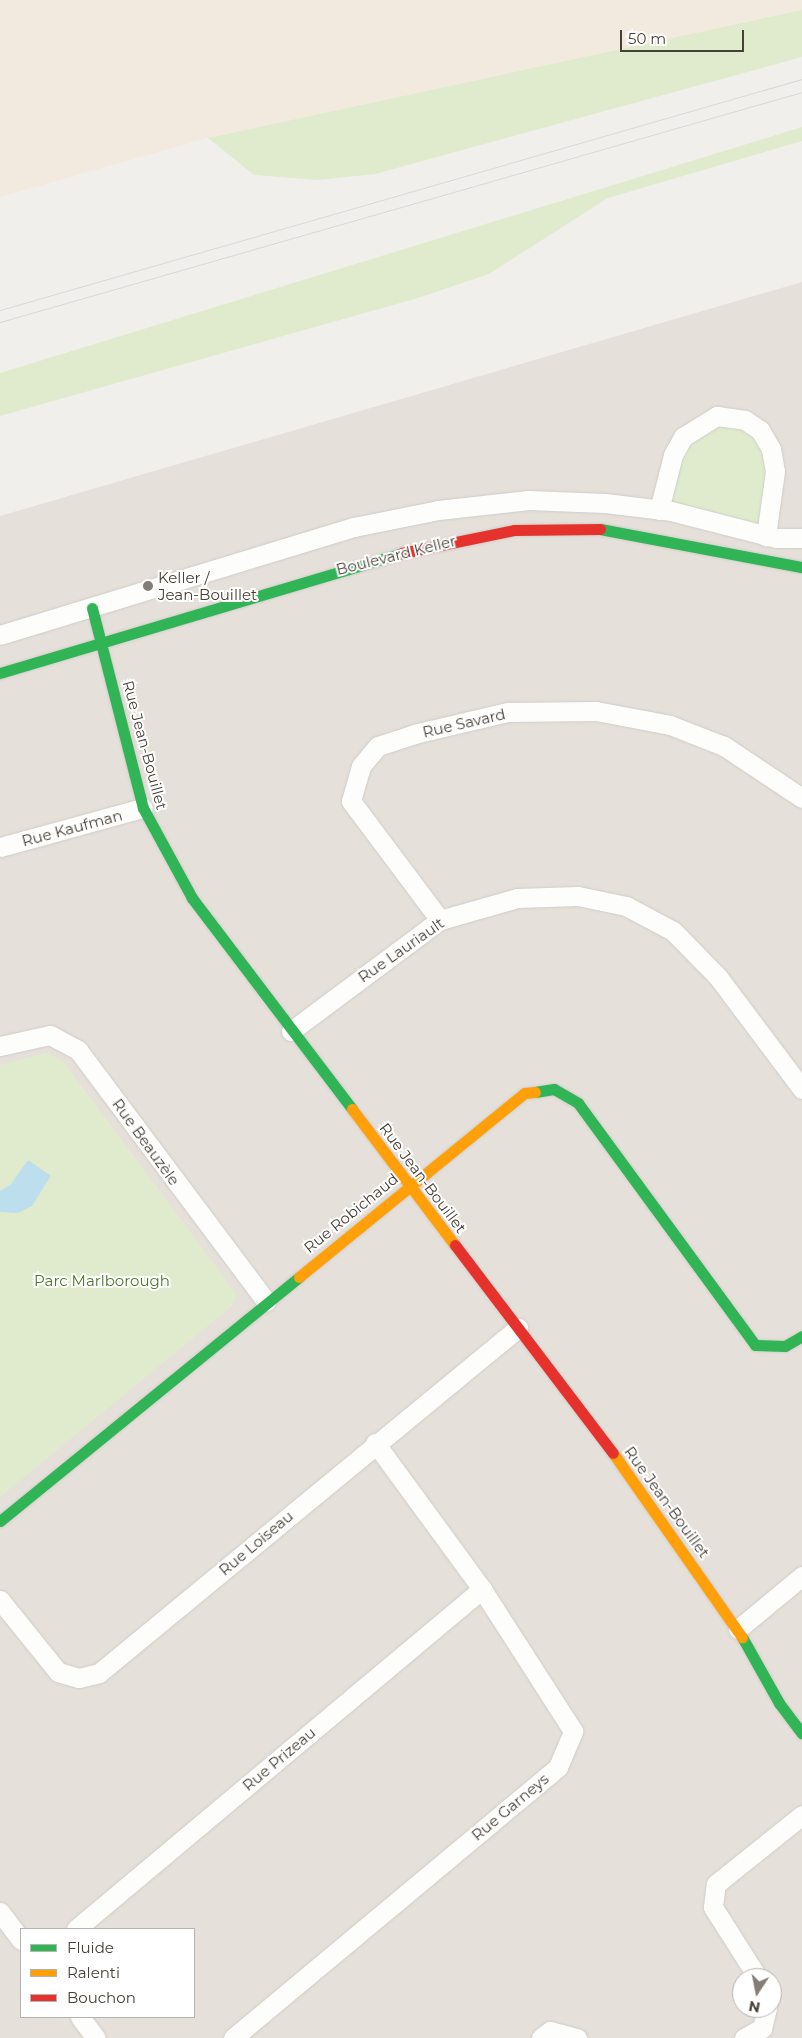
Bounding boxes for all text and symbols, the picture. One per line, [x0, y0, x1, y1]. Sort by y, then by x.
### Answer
scale bar [622, 20, 746, 52]
text: 50 m [628, 29, 666, 48]
street label: Boulevard Keller [334, 531, 458, 579]
place label: Keller / Jean-Bouillet [158, 568, 257, 603]
marker: Keller / Jean-Bouillet [142, 580, 154, 592]
street label: Rue Jean-Bouillet [119, 678, 171, 812]
street label: Rue Savard [421, 705, 507, 741]
street label: Rue Kaufman [20, 806, 124, 850]
street label: Rue Lauriault [355, 914, 447, 986]
street label: Rue Beauzèle [109, 1095, 183, 1189]
street label: Rue Jean-Bouillet [376, 1119, 470, 1237]
street label: Rue Robichaud [300, 1170, 402, 1256]
park label: Parc Marlborough [34, 1272, 170, 1290]
street label: Rue Jean-Bouillet [621, 1443, 713, 1561]
street label: Rue Loiseau [215, 1507, 297, 1579]
street label: Rue Prizeau [239, 1723, 319, 1795]
street label: Rue Garneys [468, 1770, 552, 1844]
legend [20, 1928, 195, 2018]
text: Fluide [67, 1938, 114, 1957]
text: Ralenti [67, 1963, 120, 1982]
north arrow [732, 1968, 782, 2018]
text: Bouchon [67, 1988, 136, 2007]
text: N [747, 1997, 762, 2017]

